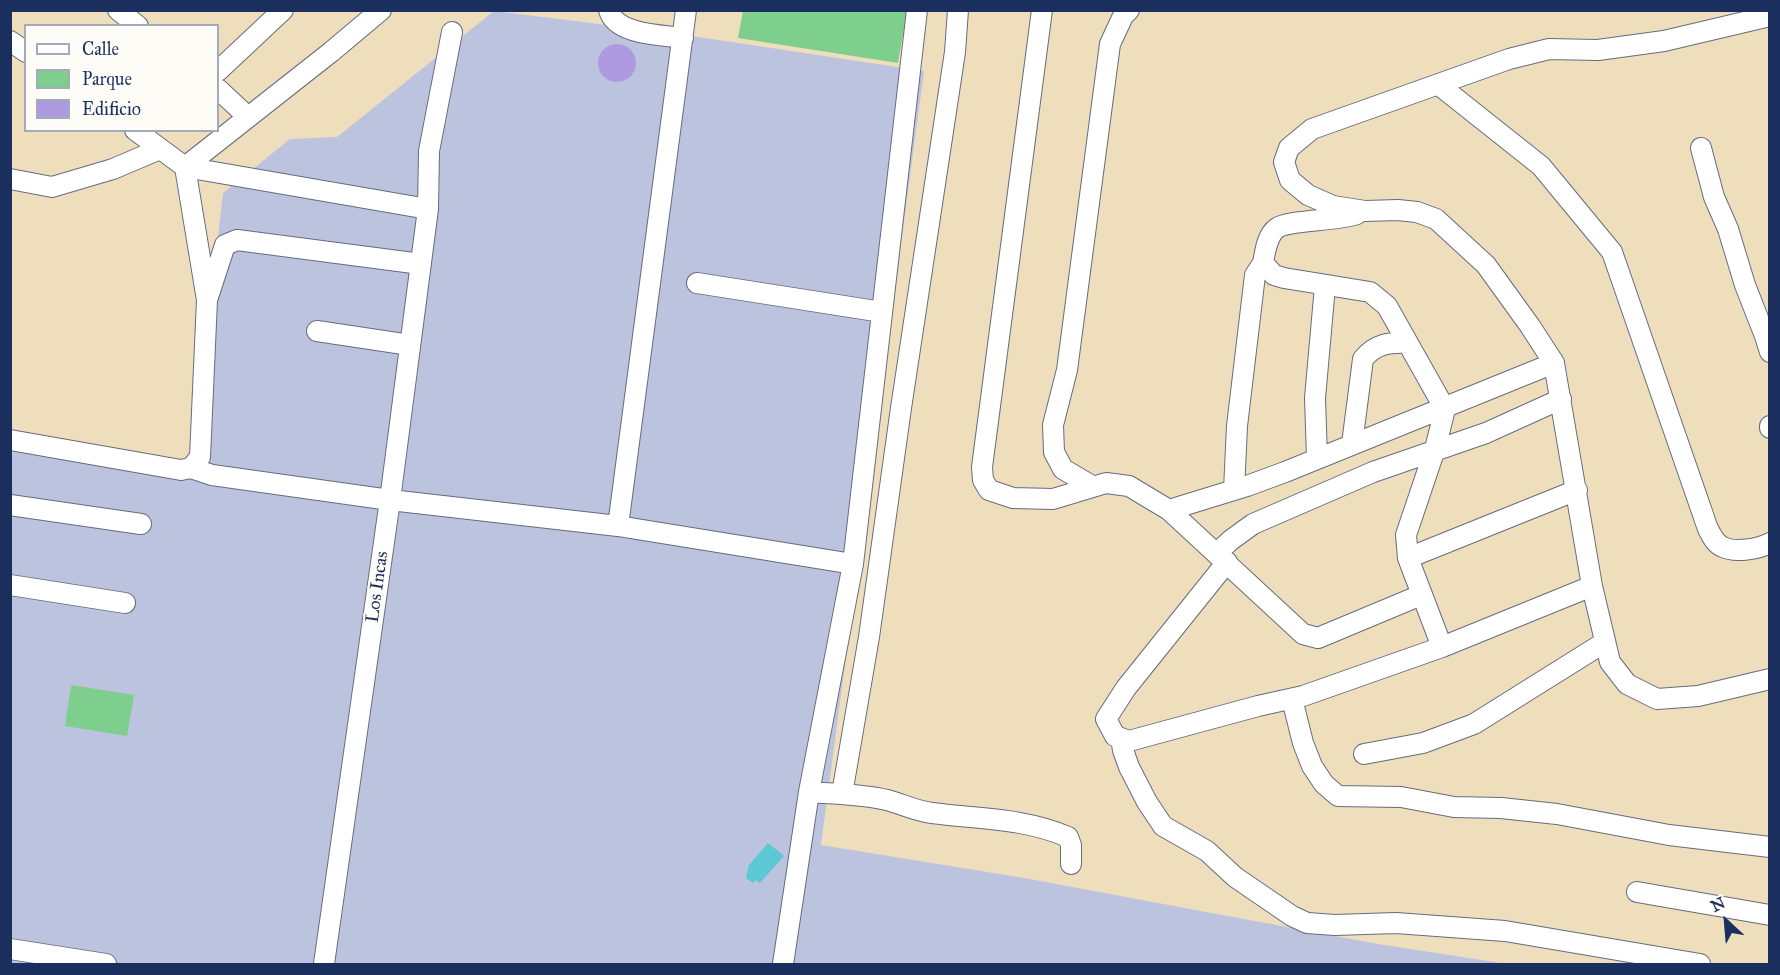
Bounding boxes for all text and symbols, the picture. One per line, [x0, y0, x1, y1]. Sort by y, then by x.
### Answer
legend [24, 24, 219, 132]
text: Calle [82, 38, 119, 60]
text: Parque [82, 68, 132, 90]
text: Edificio [82, 98, 141, 120]
street label: Los Incas [362, 550, 394, 624]
north arrow [1696, 891, 1756, 951]
text: N [1708, 893, 1728, 916]

